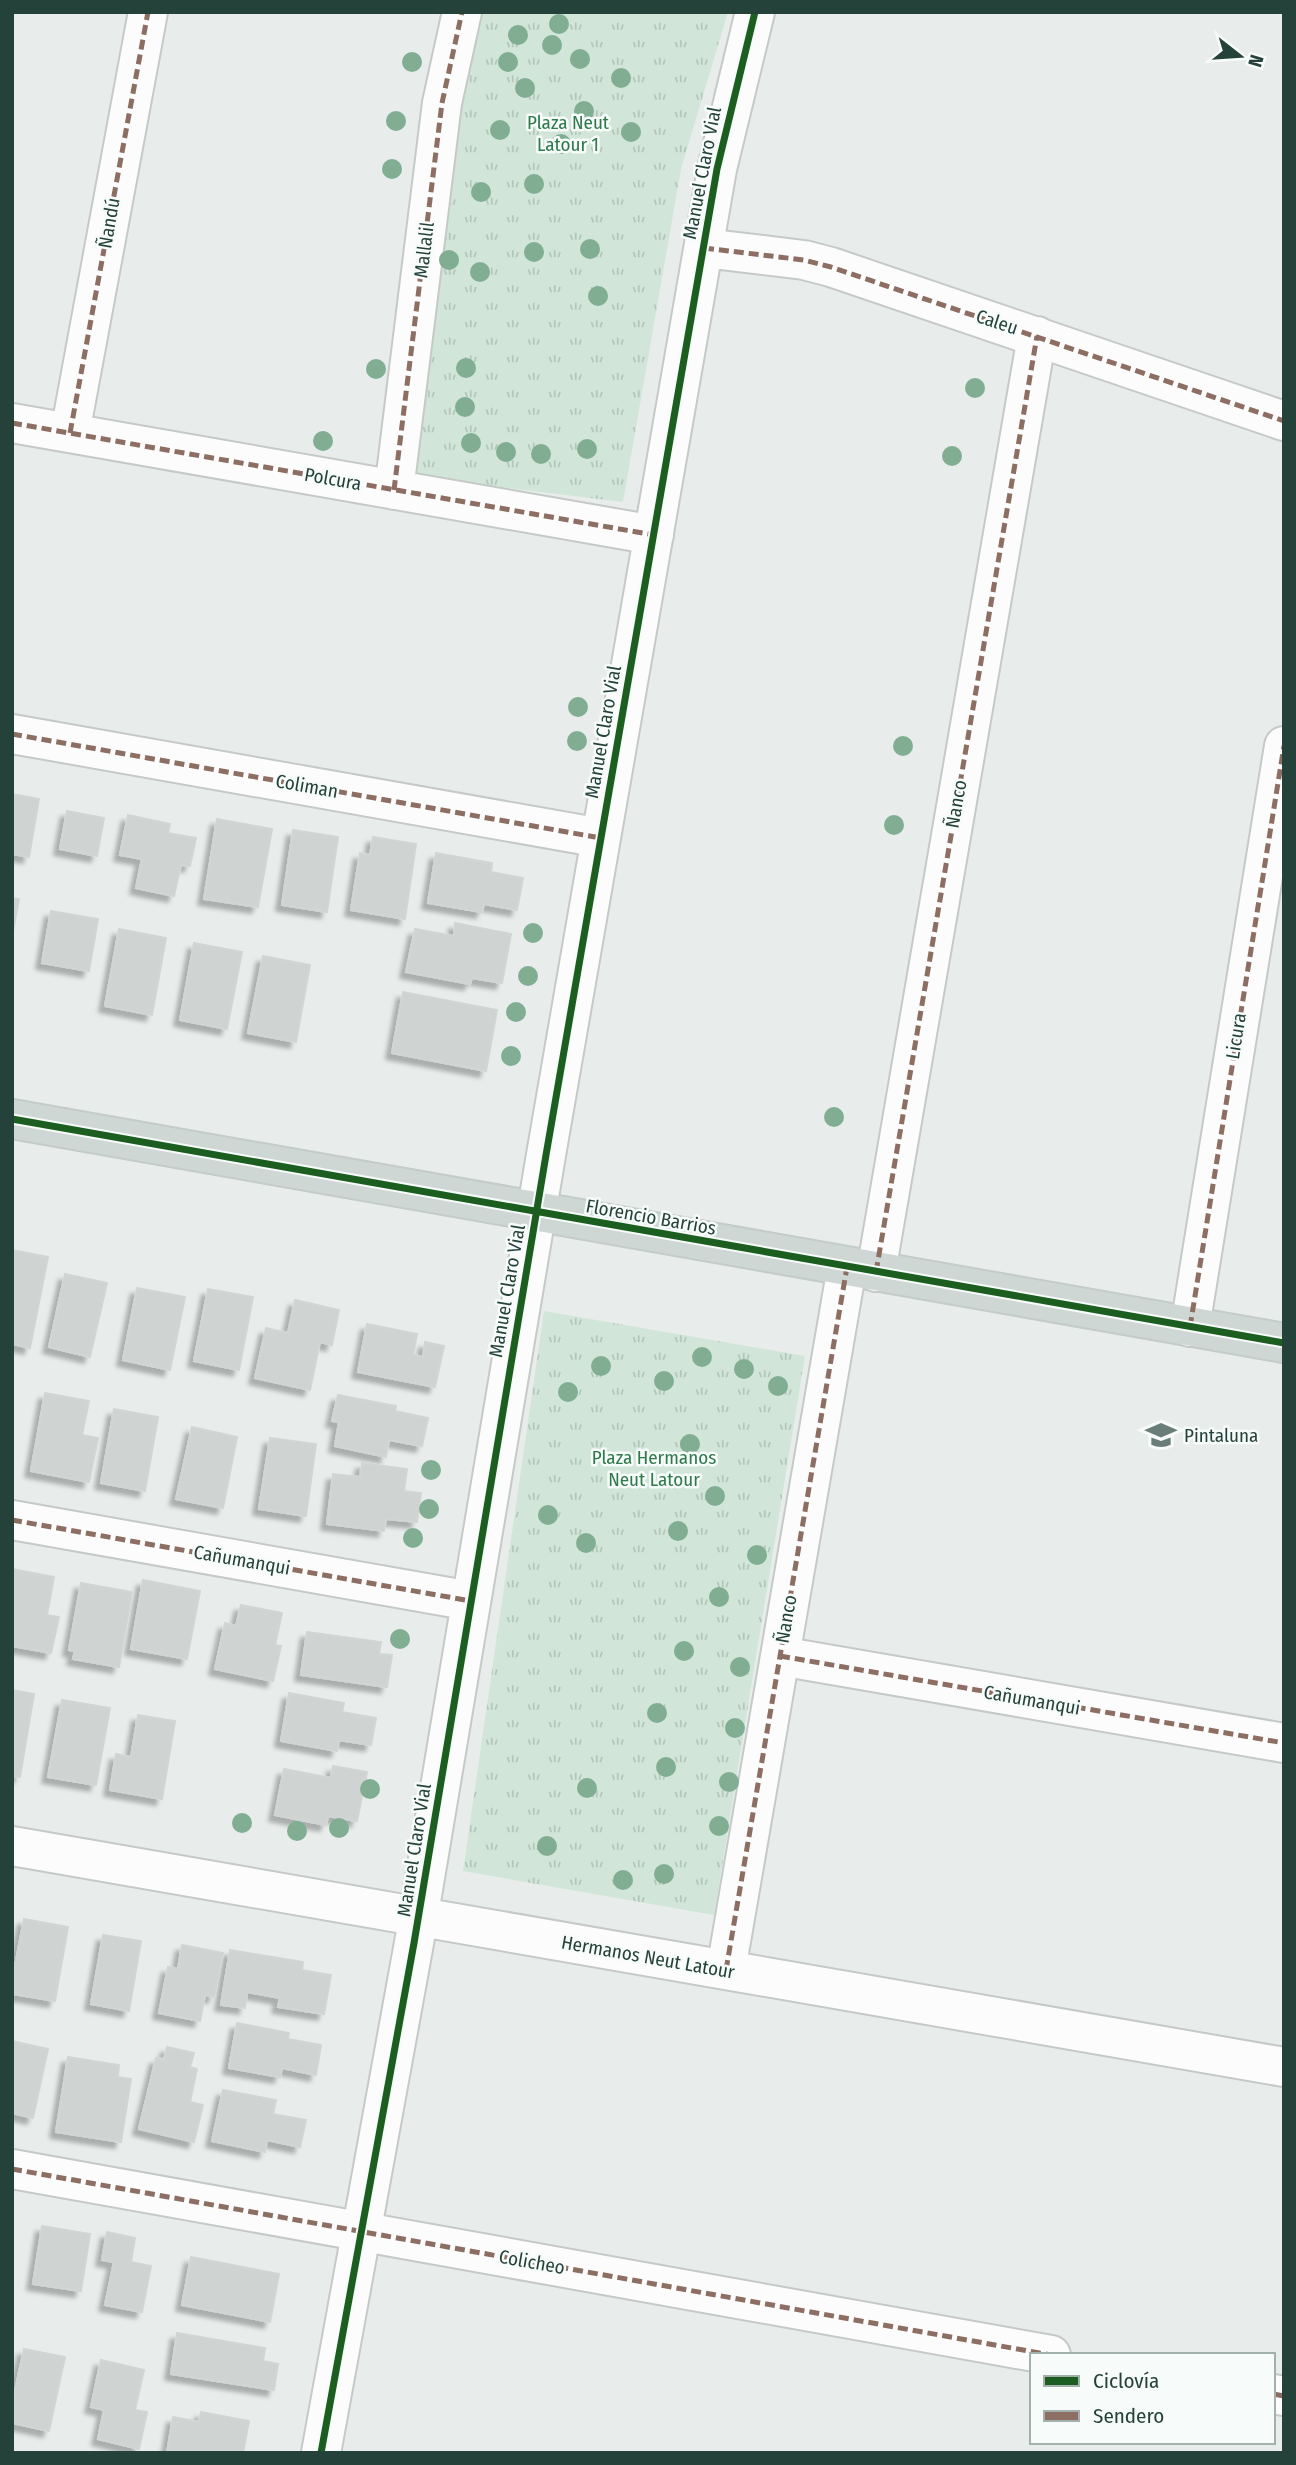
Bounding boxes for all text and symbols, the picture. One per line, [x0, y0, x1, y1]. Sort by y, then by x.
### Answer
north arrow [1205, 21, 1275, 91]
text: N [1243, 52, 1268, 70]
street label: Manuel Claro Vial [678, 105, 726, 241]
park label: Plaza Neut Latour 1 [527, 111, 610, 156]
street label: Ñandú [93, 196, 125, 250]
street label: Mallalil [409, 221, 439, 279]
street label: Caleu [973, 304, 1021, 340]
street label: Polcura [303, 463, 363, 495]
street label: Manuel Claro Vial [580, 664, 626, 800]
street label: Coliman [274, 769, 340, 803]
street label: Ñanco [940, 778, 972, 830]
street label: Licura [1221, 1011, 1251, 1061]
street label: Florencio Barrios [584, 1194, 718, 1240]
street label: Manuel Claro Vial [484, 1223, 530, 1359]
school or university icon: Pintaluna [1144, 1418, 1178, 1452]
place label: Pintaluna [1184, 1424, 1258, 1447]
park label: Plaza Hermanos Neut Latour [592, 1446, 716, 1491]
street label: Cañumanqui [192, 1540, 292, 1580]
street label: Ñanco [770, 1593, 802, 1645]
street label: Cañumanqui [982, 1680, 1082, 1720]
street label: Manuel Claro Vial [392, 1782, 436, 1918]
street label: Hermanos Neut Latour [560, 1930, 737, 1984]
street label: Colicheo [497, 2245, 567, 2279]
legend [1030, 2353, 1275, 2444]
text: Ciclovía [1093, 2368, 1159, 2394]
text: Sendero [1093, 2403, 1164, 2429]

